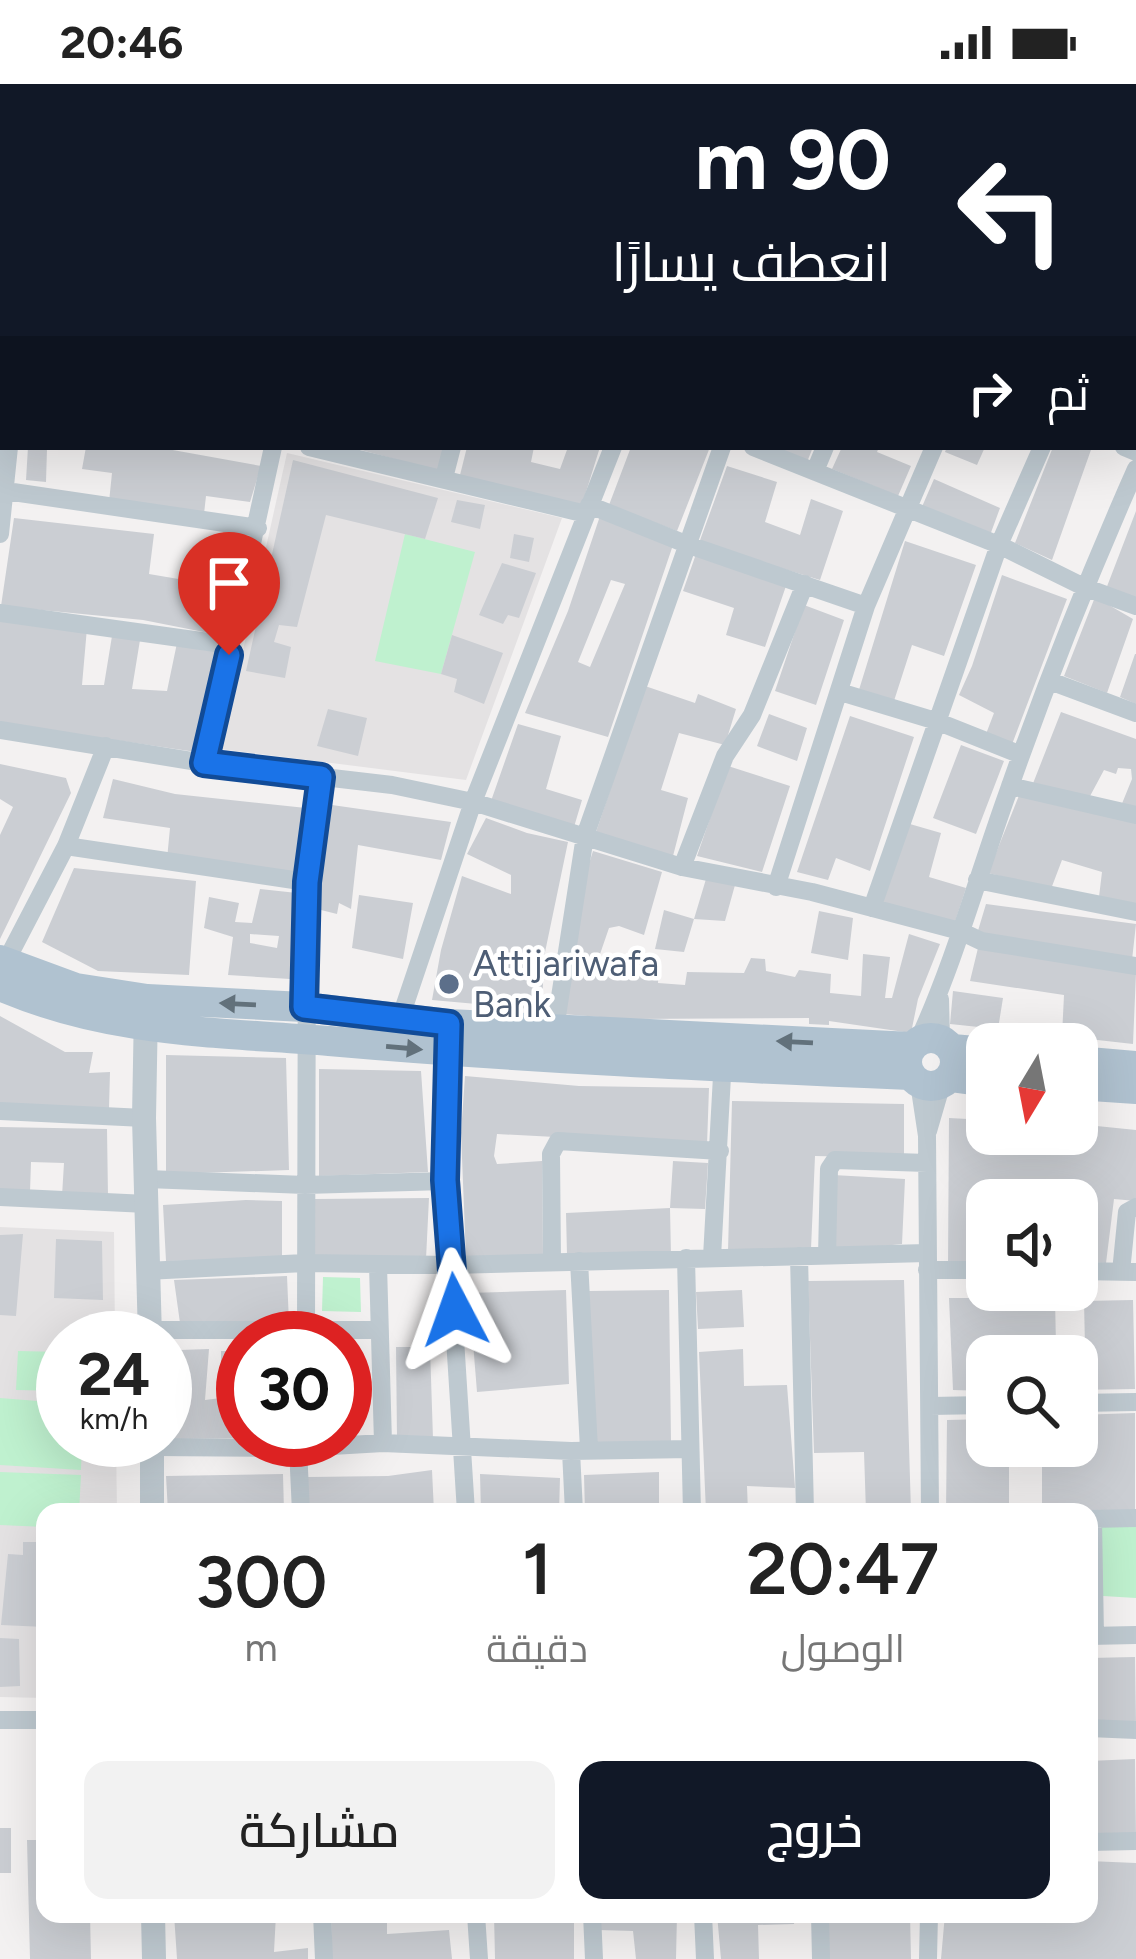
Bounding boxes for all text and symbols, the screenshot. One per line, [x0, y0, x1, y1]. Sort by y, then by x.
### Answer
text: 20:46 [60, 15, 183, 69]
text: 90 m [695, 109, 891, 210]
icon: left [933, 132, 1089, 288]
text: انعطف يسارًا [611, 230, 891, 295]
icon: right [957, 360, 1023, 426]
text: ثم [1047, 367, 1089, 421]
pin [178, 532, 280, 655]
icon: arrive [196, 550, 262, 616]
place label: Attijariwafa Bank [473, 942, 659, 1026]
marker: Attijariwafa Bank [436, 971, 462, 997]
one-way arrow [218, 994, 256, 1013]
north arrow [966, 1023, 1098, 1155]
map controls [966, 1023, 1098, 1467]
one-way arrow [775, 1032, 813, 1051]
one-way arrow [386, 1038, 423, 1057]
button: sound [966, 1179, 1098, 1311]
position arrow [392, 1247, 518, 1373]
speed limit sign: 30 [216, 1311, 372, 1467]
button: search [966, 1335, 1098, 1467]
text: 24 [78, 1338, 150, 1410]
text: km/h [80, 1400, 148, 1437]
text: 1 [522, 1526, 552, 1612]
text: 20:47 [747, 1526, 939, 1612]
text: 300 [195, 1539, 327, 1625]
text: m [245, 1624, 278, 1671]
text: دقيقة [486, 1625, 588, 1672]
text: الوصول [781, 1625, 905, 1672]
button: مشاركة [84, 1761, 555, 1899]
button: خروج [579, 1761, 1050, 1899]

